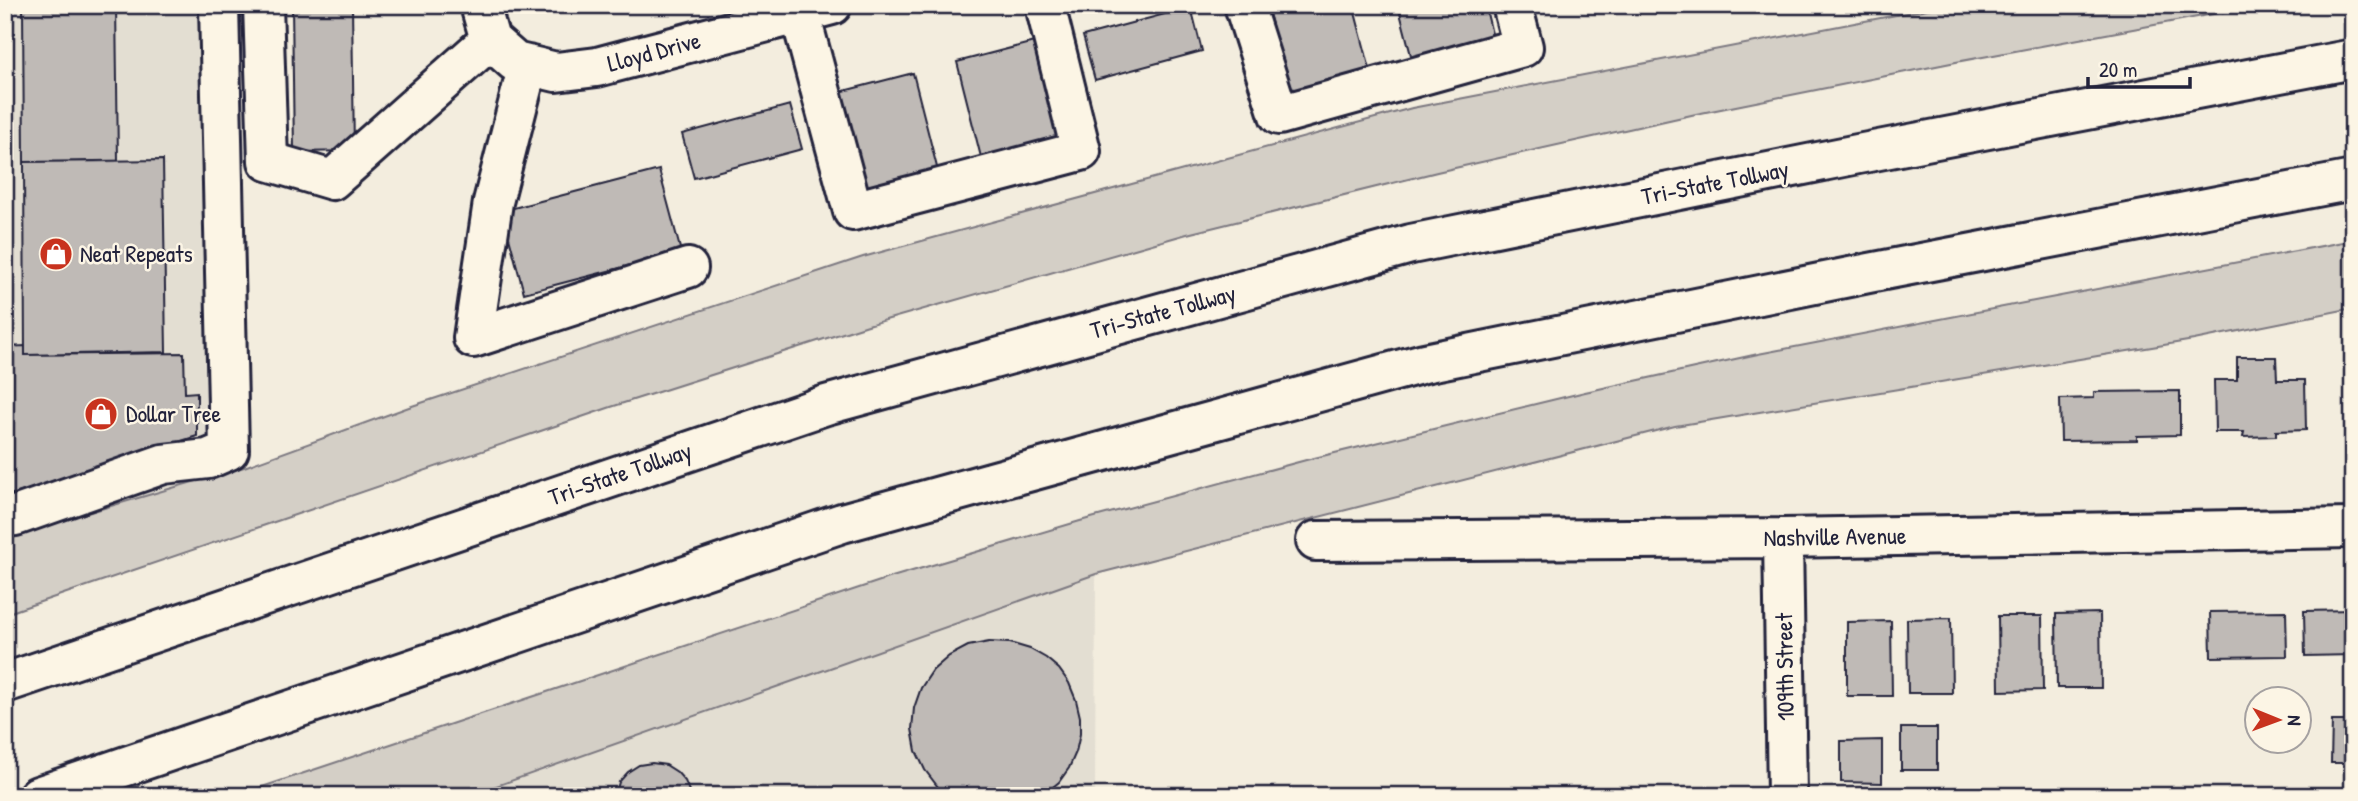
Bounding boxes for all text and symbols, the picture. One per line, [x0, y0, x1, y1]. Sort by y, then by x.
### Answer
street label: Lloyd Drive [604, 23, 704, 79]
scale bar [2088, 46, 2190, 90]
text: 20 m [2099, 55, 2137, 84]
street label: Tri-State Tollway [1638, 152, 1791, 212]
shop icon: Neat Repeats [37, 235, 75, 273]
place label: Neat Repeats [80, 237, 193, 269]
street label: Tri-State Tollway [1086, 276, 1239, 346]
shop icon: Dollar Tree [82, 395, 120, 433]
place label: Dollar Tree [126, 397, 222, 429]
street label: Tri-State Tollway [544, 434, 696, 513]
street label: Nashville Avenue [1763, 519, 1907, 553]
street label: 109th Street [1767, 612, 1801, 721]
north arrow [2242, 686, 2312, 756]
text: N [2282, 715, 2308, 726]

